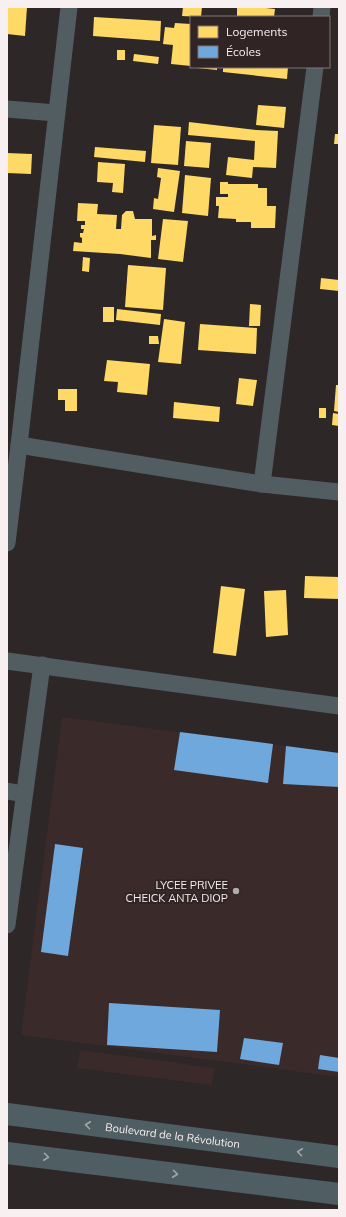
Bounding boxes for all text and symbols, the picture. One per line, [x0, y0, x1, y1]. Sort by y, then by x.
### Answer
legend [190, 16, 330, 68]
text: Logements [226, 24, 287, 39]
text: Écoles [226, 44, 261, 59]
place label: LYCEE PRIVEE CHEICK ANTA DIOP [126, 878, 228, 905]
marker: LYCEE PRIVEE CHEICK ANTA DIOP [231, 886, 241, 896]
one-way arrow [85, 1120, 91, 1129]
street label: Boulevard de la Révolution [104, 1120, 241, 1151]
one-way arrow [297, 1148, 303, 1157]
one-way arrow [43, 1153, 49, 1162]
one-way arrow [172, 1169, 178, 1178]

